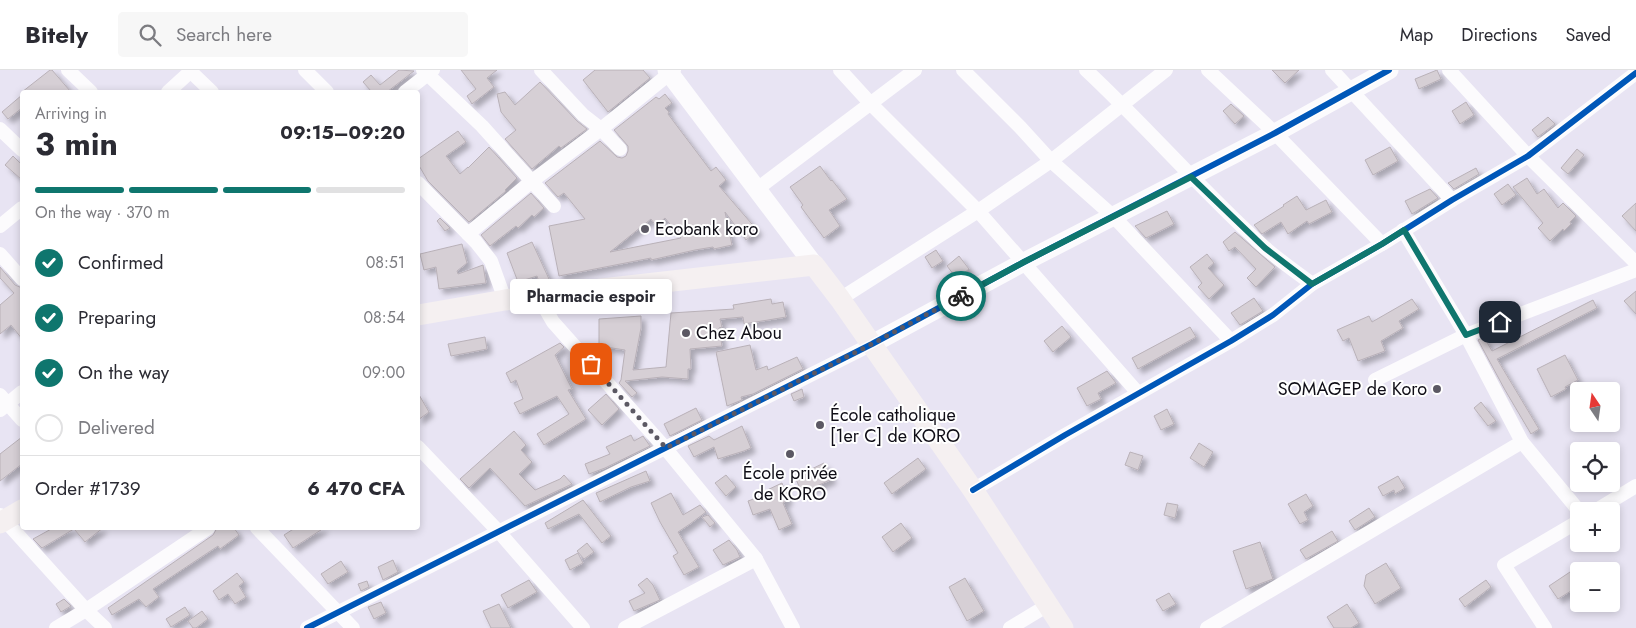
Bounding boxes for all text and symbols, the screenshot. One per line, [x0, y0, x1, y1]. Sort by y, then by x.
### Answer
search box [118, 12, 468, 57]
text: Bitely [25, 17, 88, 52]
icon: search [136, 21, 164, 49]
text: Search here [176, 21, 272, 48]
text: Map [1400, 22, 1433, 48]
text: Directions [1461, 22, 1537, 48]
text: Saved [1565, 22, 1611, 48]
text: Arriving in [35, 102, 107, 125]
text: 09:15–09:20 [280, 119, 405, 146]
text: 3 min [35, 121, 118, 167]
text: On the way · 370 m [35, 201, 170, 224]
place label: Ecobank koro [655, 216, 758, 242]
marker: Ecobank koro [639, 223, 651, 235]
icon: check [35, 249, 63, 277]
text: Confirmed [78, 249, 164, 276]
text: 08:51 [366, 251, 405, 274]
courier [936, 271, 986, 321]
callout: Pharmacie espoir [510, 279, 672, 314]
icon: bike [947, 282, 975, 310]
text: Pharmacie espoir [526, 285, 656, 308]
pin [1479, 301, 1521, 343]
icon: check [35, 304, 63, 332]
text: Preparing [78, 304, 156, 331]
text: 08:54 [364, 306, 405, 329]
icon: home [1486, 308, 1514, 336]
place label: Chez Abou [696, 320, 782, 346]
marker: Chez Abou [680, 327, 692, 339]
pin [570, 343, 612, 385]
icon: bag [577, 350, 605, 378]
icon: check [35, 359, 63, 387]
text: On the way [78, 359, 169, 386]
text: 09:00 [362, 361, 405, 384]
place label: SOMAGEP de Koro [1278, 376, 1427, 402]
north arrow [1570, 382, 1620, 432]
map controls [1570, 382, 1620, 612]
marker: SOMAGEP de Koro [1431, 383, 1443, 395]
place label: École catholique [1er C] de KORO [830, 402, 960, 449]
text: Delivered [78, 414, 155, 441]
marker: École catholique [1er C] de KORO [814, 419, 826, 431]
button: locate [1570, 442, 1620, 492]
marker: École privée de KORO [784, 448, 796, 460]
place label: École privée de KORO [743, 460, 837, 507]
text: Order #1739 [35, 475, 141, 502]
text: 6 470 CFA [307, 475, 405, 502]
button: + [1570, 502, 1620, 552]
button: − [1570, 562, 1620, 612]

